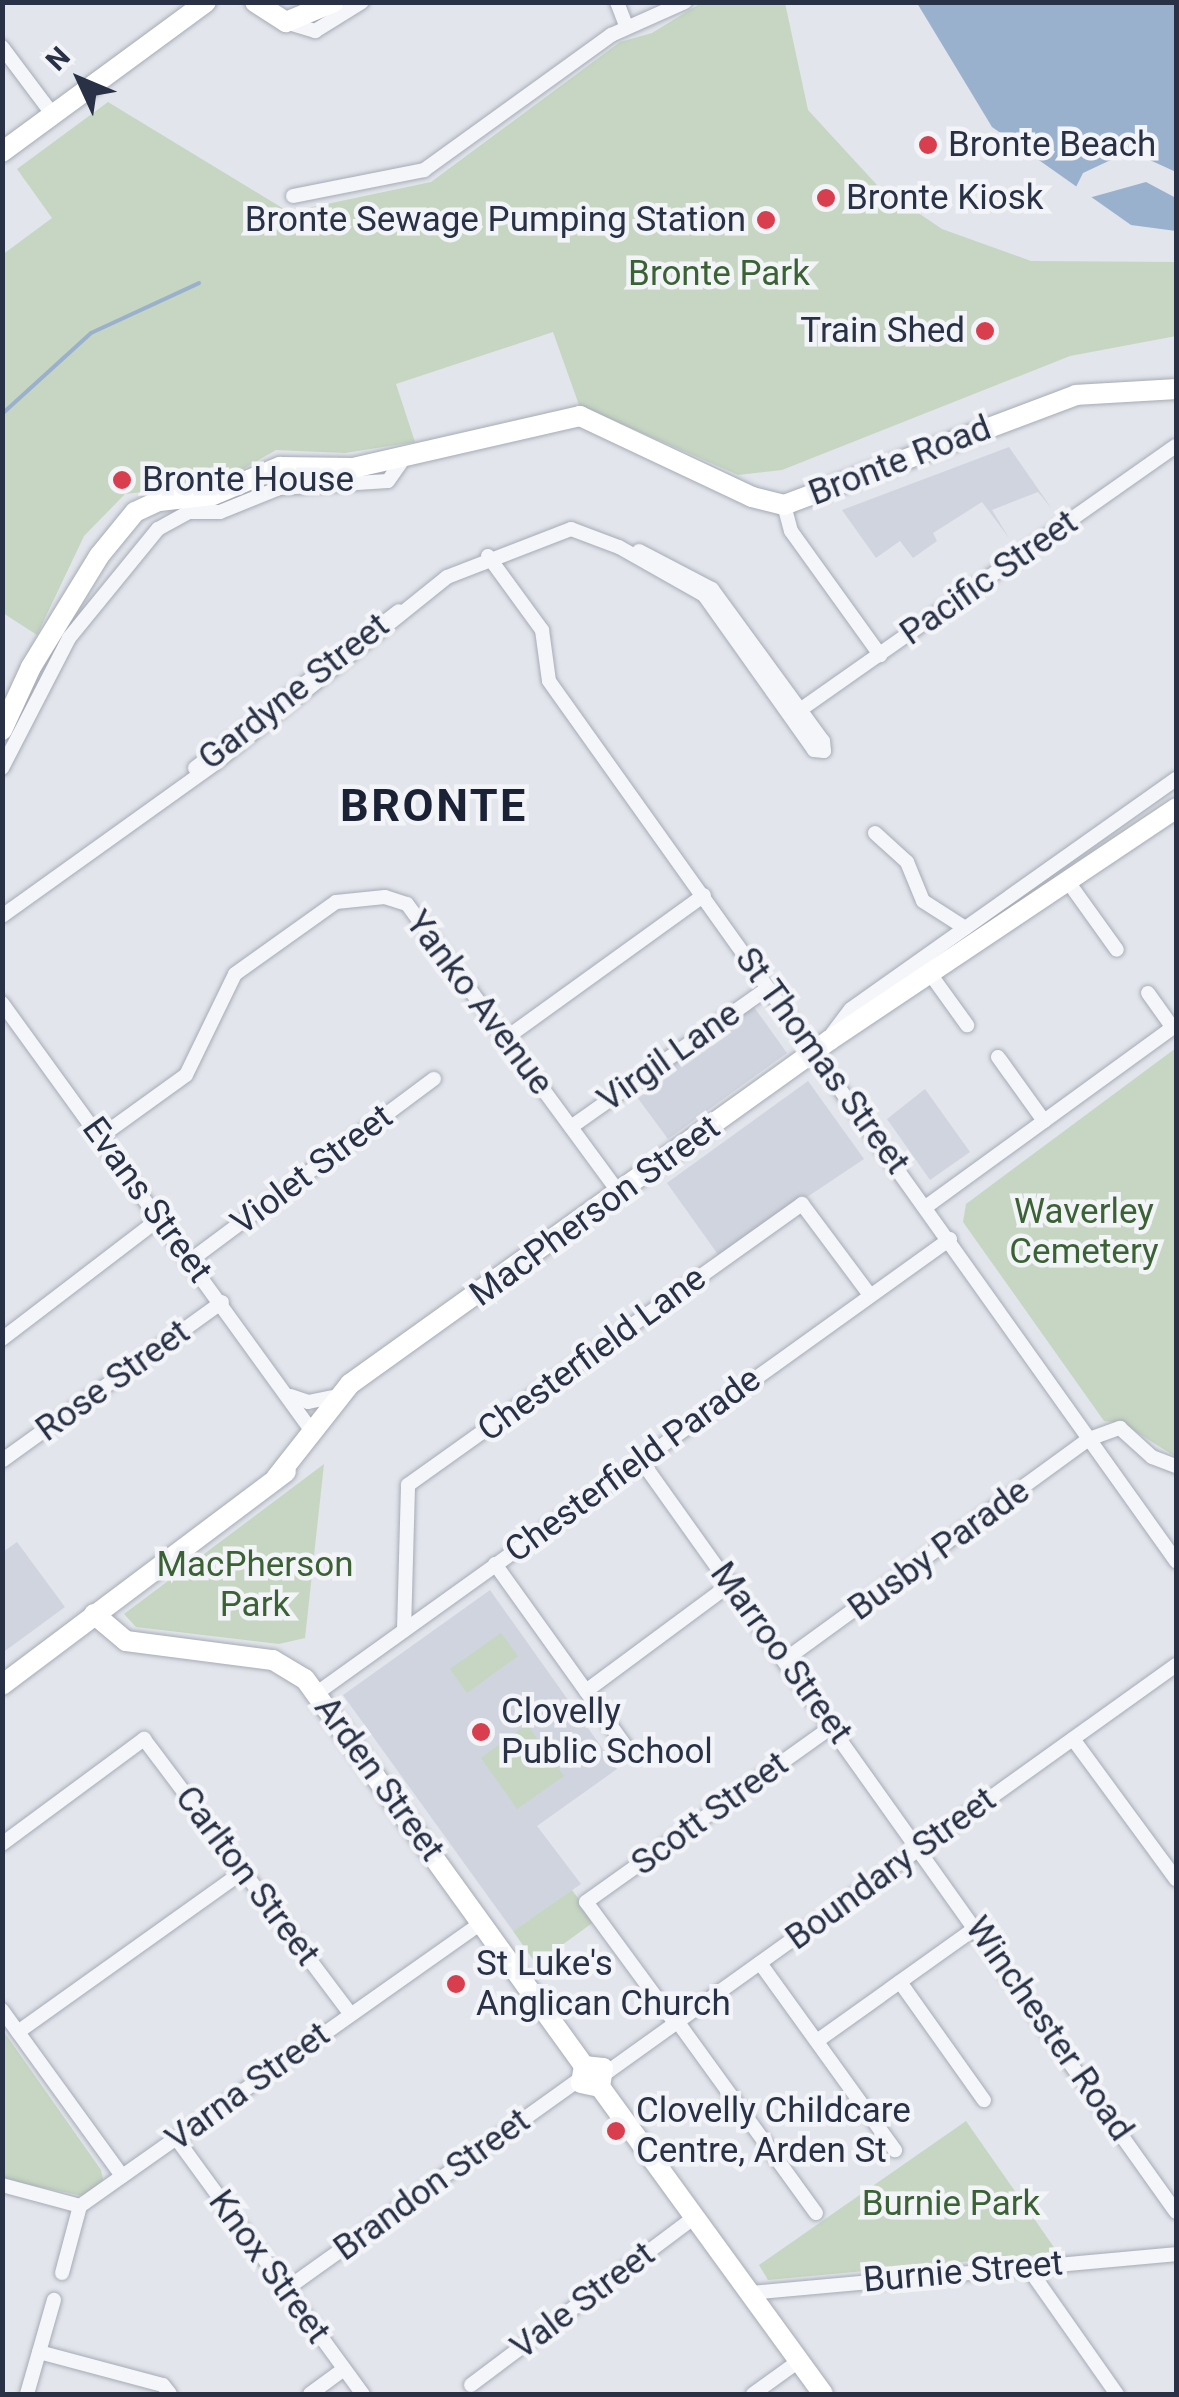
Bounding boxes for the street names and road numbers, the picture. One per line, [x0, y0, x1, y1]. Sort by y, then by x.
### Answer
street label: Bronte Road [803, 407, 997, 515]
street label: Pacific Street [892, 502, 1086, 654]
street label: Gardyne Street [191, 605, 397, 779]
street label: Yanko Avenue [396, 903, 562, 1103]
street label: St Thomas Street [726, 940, 918, 1182]
street label: Virgil Lane [590, 993, 748, 1121]
street label: Violet Street [223, 1096, 401, 1244]
street label: MacPherson Street [462, 1106, 728, 1316]
street label: Evans Street [73, 1109, 221, 1291]
street label: Chesterfield Lane [470, 1257, 714, 1451]
street label: Rose Street [28, 1311, 198, 1451]
street label: Chesterfield Parade [497, 1358, 769, 1572]
street label: Busby Parade [840, 1470, 1038, 1630]
street label: Marroo Street [701, 1554, 861, 1752]
street label: Arden Street [305, 1689, 453, 1869]
street label: Scott Street [624, 1743, 796, 1885]
street label: Carlton Street [166, 1778, 328, 1974]
street label: Boundary Street [778, 1779, 1004, 1959]
street label: Winchester Road [956, 1909, 1142, 2149]
street label: Varna Street [158, 2014, 338, 2160]
street label: Brandon Street [326, 2100, 538, 2270]
street label: Knox Street [199, 2182, 339, 2352]
street label: Vale Street [503, 2233, 663, 2369]
street label: Burnie Street [861, 2242, 1065, 2302]

